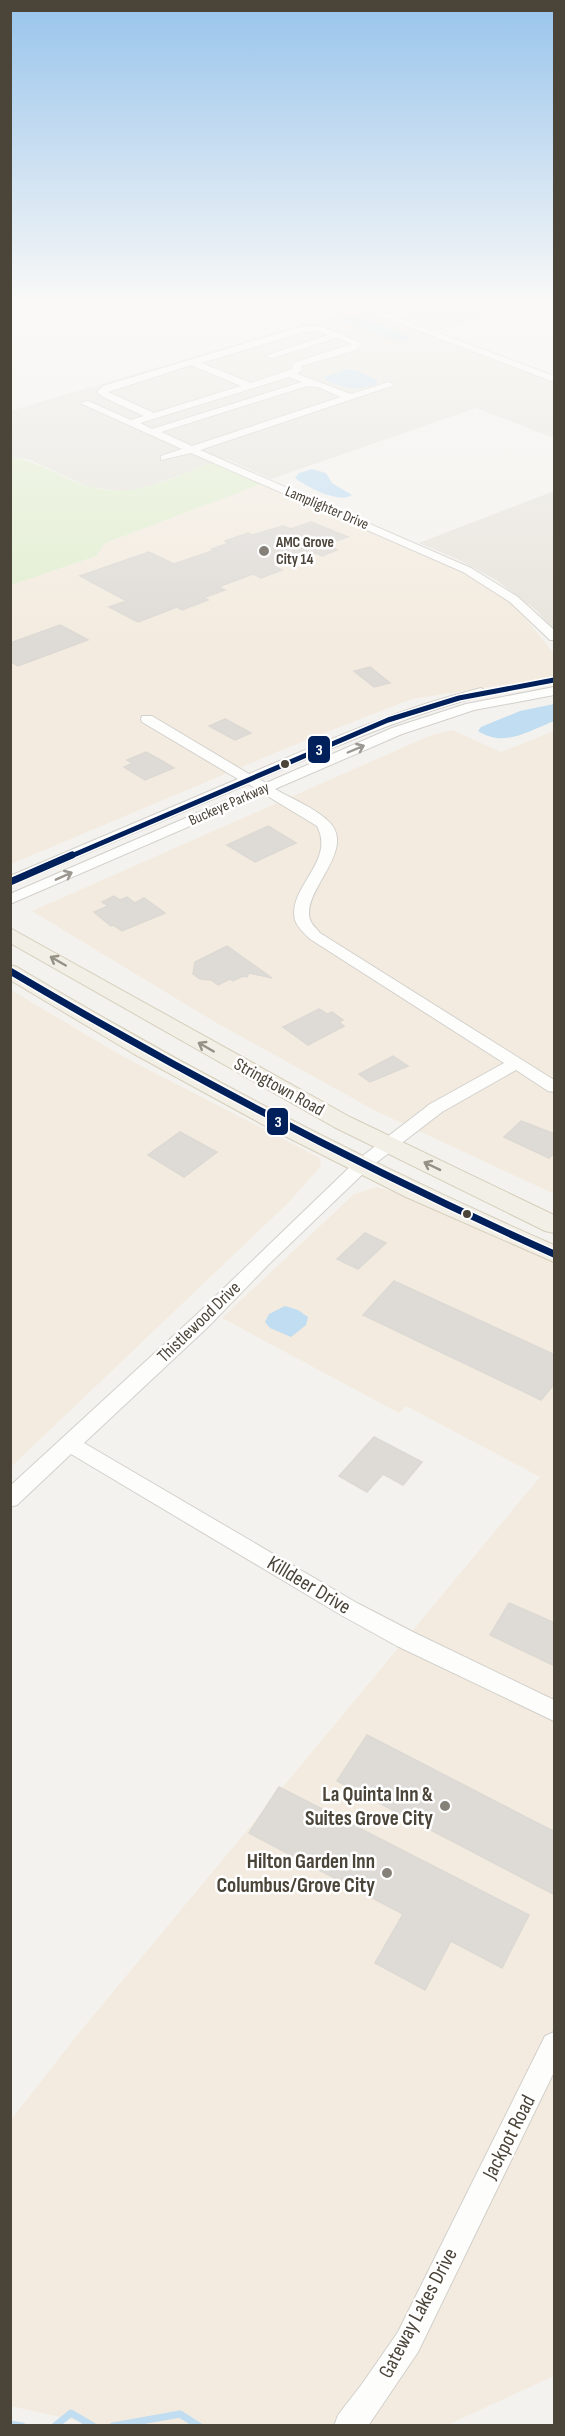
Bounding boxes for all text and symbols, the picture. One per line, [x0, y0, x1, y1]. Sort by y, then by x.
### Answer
street label: Lamplighter Drive [282, 482, 372, 534]
place label: AMC Grove City 14 [275, 533, 334, 569]
marker: AMC Grove City 14 [257, 544, 271, 558]
line badge: 3 [307, 735, 331, 764]
text: 3 [315, 741, 323, 760]
one-way arrow [346, 743, 365, 754]
unlabelled marker [279, 758, 291, 770]
street label: Buckeye Parkway [186, 778, 272, 830]
one-way arrow [54, 870, 73, 881]
one-way arrow [50, 955, 67, 967]
one-way arrow [198, 1040, 215, 1052]
street label: Stringtown Road [230, 1054, 328, 1120]
line badge: 3 [266, 1107, 289, 1136]
text: 3 [274, 1113, 282, 1132]
one-way arrow [423, 1160, 441, 1171]
unlabelled marker [461, 1208, 473, 1220]
street label: Thistlewood Drive [153, 1277, 245, 1367]
street label: Killdeer Drive [263, 1550, 355, 1620]
place label: La Quinta Inn & Suites Grove City [305, 1782, 433, 1831]
marker: La Quinta Inn & Suites Grove City [438, 1799, 452, 1813]
place label: Hilton Garden Inn Columbus/Grove City [216, 1849, 375, 1898]
marker: Hilton Garden Inn Columbus/Grove City [380, 1866, 394, 1880]
street label: Jackpot Road [477, 2091, 541, 2184]
street label: Gateway Lakes Drive [373, 2244, 463, 2382]

